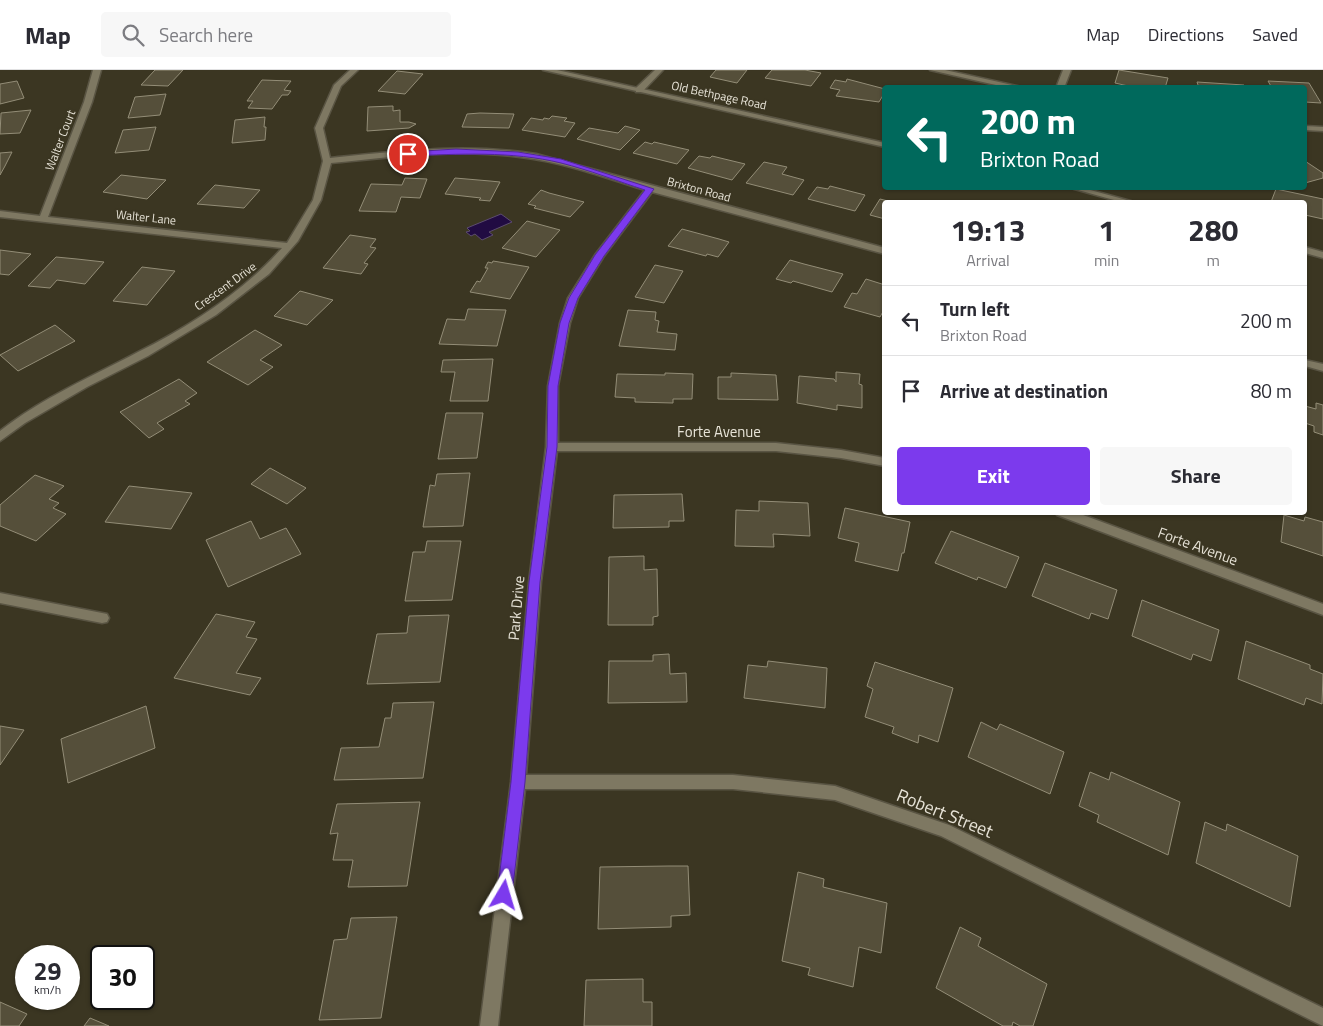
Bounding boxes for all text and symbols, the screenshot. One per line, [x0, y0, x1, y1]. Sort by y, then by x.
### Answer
search box [101, 12, 451, 57]
text: Map [25, 17, 71, 53]
text: Search here [159, 20, 253, 49]
icon: search [119, 21, 147, 49]
text: Map [1086, 21, 1120, 48]
text: Directions [1148, 21, 1224, 48]
text: Saved [1252, 21, 1298, 48]
street label: Old Bethpage Road [670, 76, 768, 114]
text: 200 m [980, 94, 1076, 148]
icon: left [897, 105, 962, 170]
street label: Walter Court [40, 106, 81, 173]
pin [387, 133, 429, 175]
icon: arrive [394, 140, 422, 168]
text: Brixton Road [980, 142, 1100, 176]
street label: Brixton Road [665, 171, 733, 207]
street label: Walter Lane [115, 204, 177, 230]
text: 19:13 [951, 207, 1025, 253]
text: 1 [1098, 207, 1115, 253]
text: 280 [1188, 207, 1238, 253]
text: Arrival [966, 248, 1010, 272]
text: min [1094, 248, 1119, 272]
text: m [1207, 248, 1220, 272]
street label: Crescent Drive [190, 257, 260, 315]
text: Turn left [940, 294, 1010, 323]
text: 200 m [1240, 306, 1292, 335]
icon: left [897, 307, 925, 335]
text: Brixton Road [940, 323, 1027, 347]
text: Arrive at destination [940, 376, 1108, 405]
text: 80 m [1251, 376, 1292, 405]
icon: arrive [897, 377, 925, 405]
street label: Forte Avenue [677, 420, 761, 443]
button: Exit [897, 447, 1090, 505]
button: Share [1100, 447, 1292, 505]
street label: Forte Avenue [1155, 521, 1241, 571]
street label: Park Drive [502, 575, 530, 641]
street label: Robert Street [893, 781, 998, 845]
position arrow [477, 868, 529, 920]
speed limit sign: 30 [90, 945, 155, 1010]
text: 29 [33, 952, 62, 990]
text: km/h [34, 980, 61, 999]

